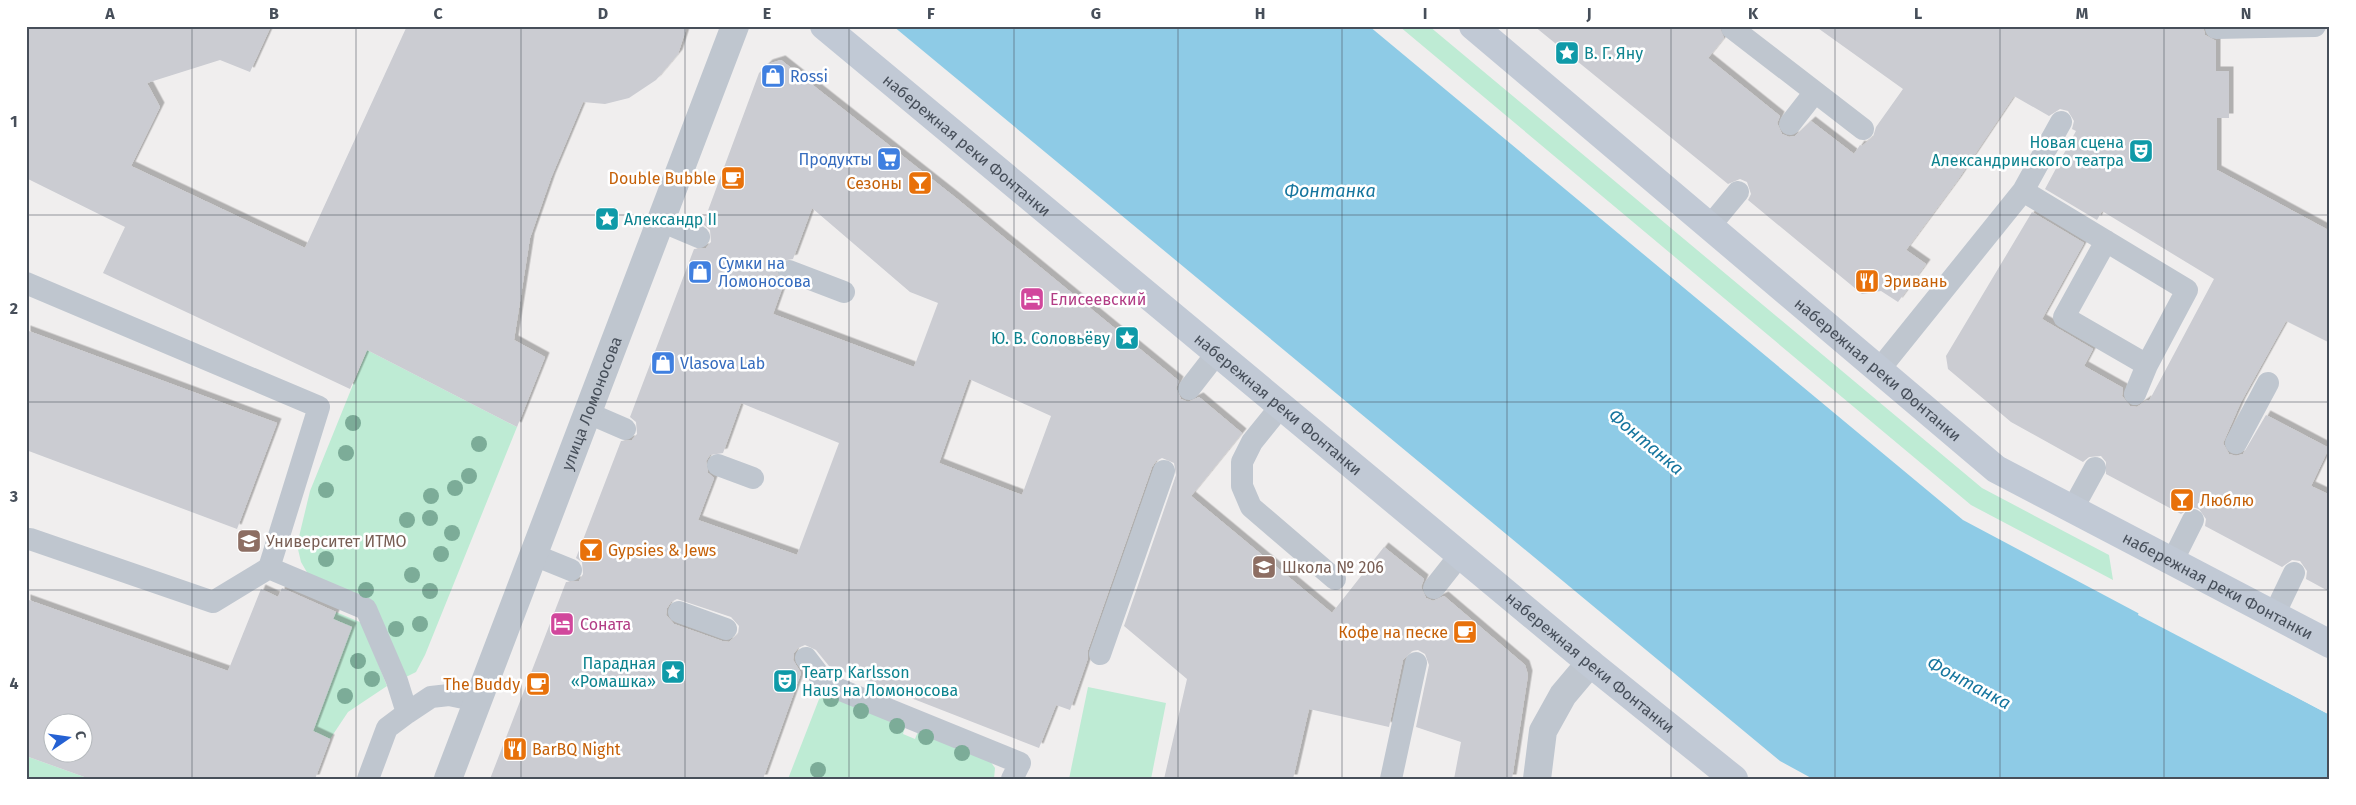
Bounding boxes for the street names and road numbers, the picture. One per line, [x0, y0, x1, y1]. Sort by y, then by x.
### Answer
street label: набережная реки Фонтанки [879, 70, 1055, 220]
street label: набережная реки Фонтанки [1791, 293, 1965, 445]
street label: набережная реки Фонтанки [1191, 329, 1366, 479]
street label: улица Ломоносова [557, 334, 625, 473]
street label: набережная реки Фонтанки [2120, 528, 2316, 643]
street label: набережная реки Фонтанки [1502, 588, 1678, 737]

